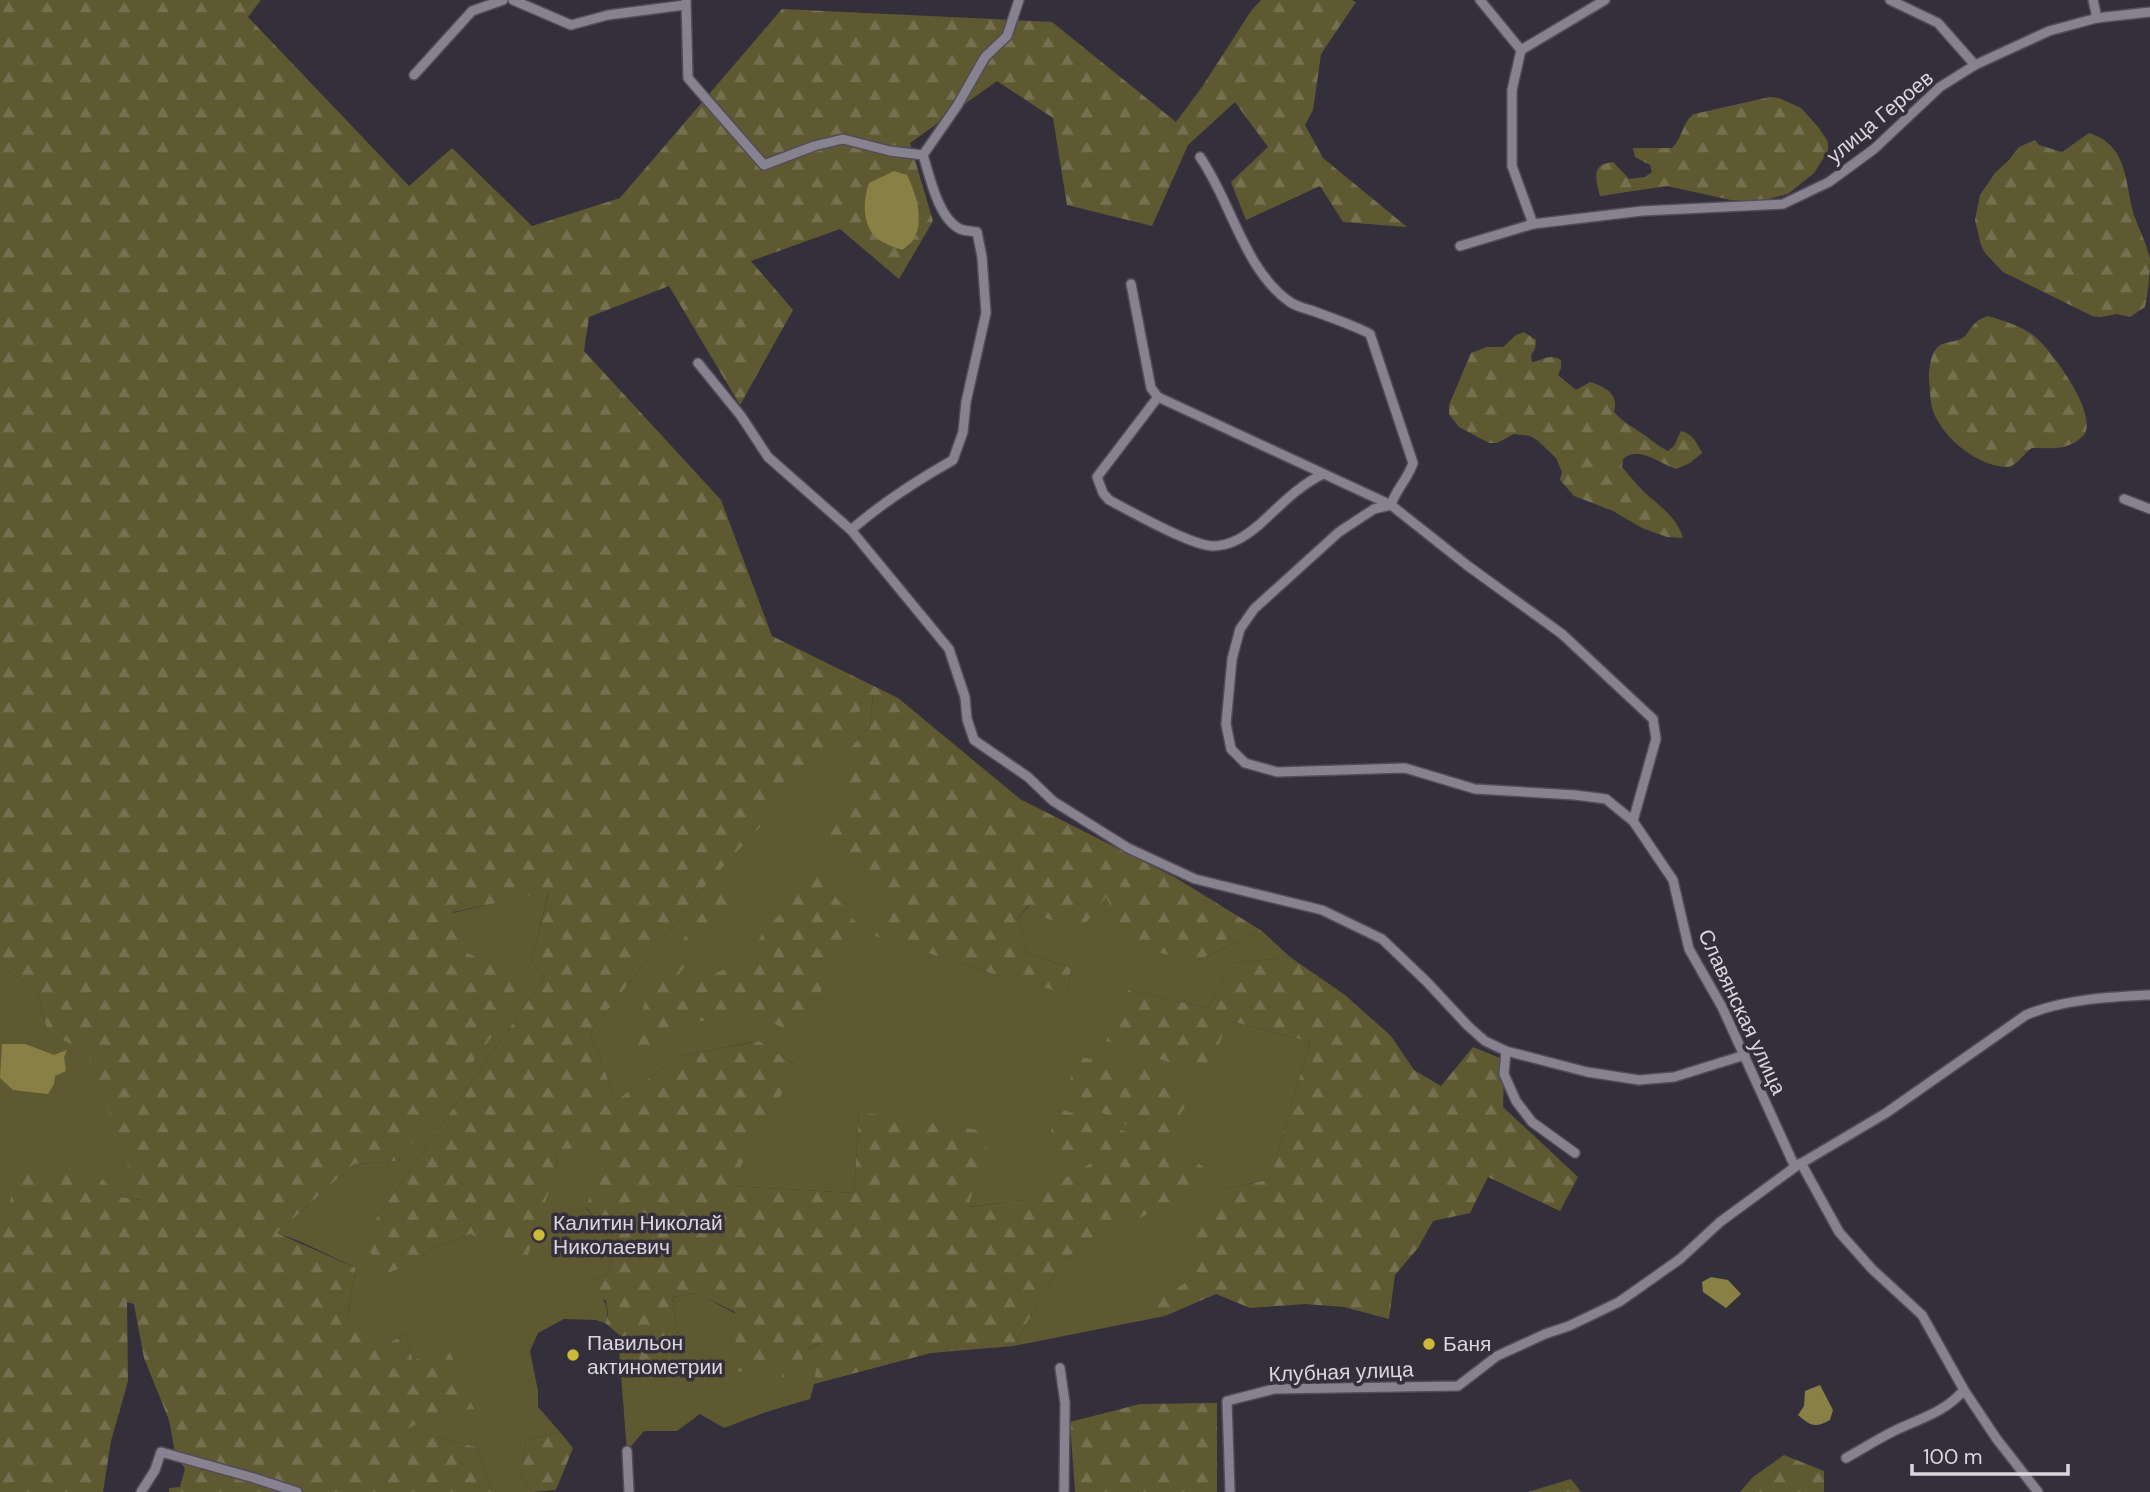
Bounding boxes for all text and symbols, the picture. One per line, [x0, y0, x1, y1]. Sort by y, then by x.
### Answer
street label: улица Героев [1821, 64, 1939, 170]
street label: Славянская улица [1691, 925, 1793, 1100]
place label: Калитин Николай Николаевич [553, 1209, 723, 1261]
marker: Калитин Николай Николаевич [531, 1227, 547, 1243]
place label: Павильон актинометрии [587, 1329, 723, 1381]
place label: Баня [1443, 1330, 1491, 1358]
marker: Баня [1421, 1336, 1437, 1352]
marker: Павильон актинометрии [565, 1347, 581, 1363]
street label: Клубная улица [1268, 1355, 1414, 1389]
scale bar [1912, 1432, 2068, 1476]
text: 100 m [1923, 1443, 1983, 1471]

